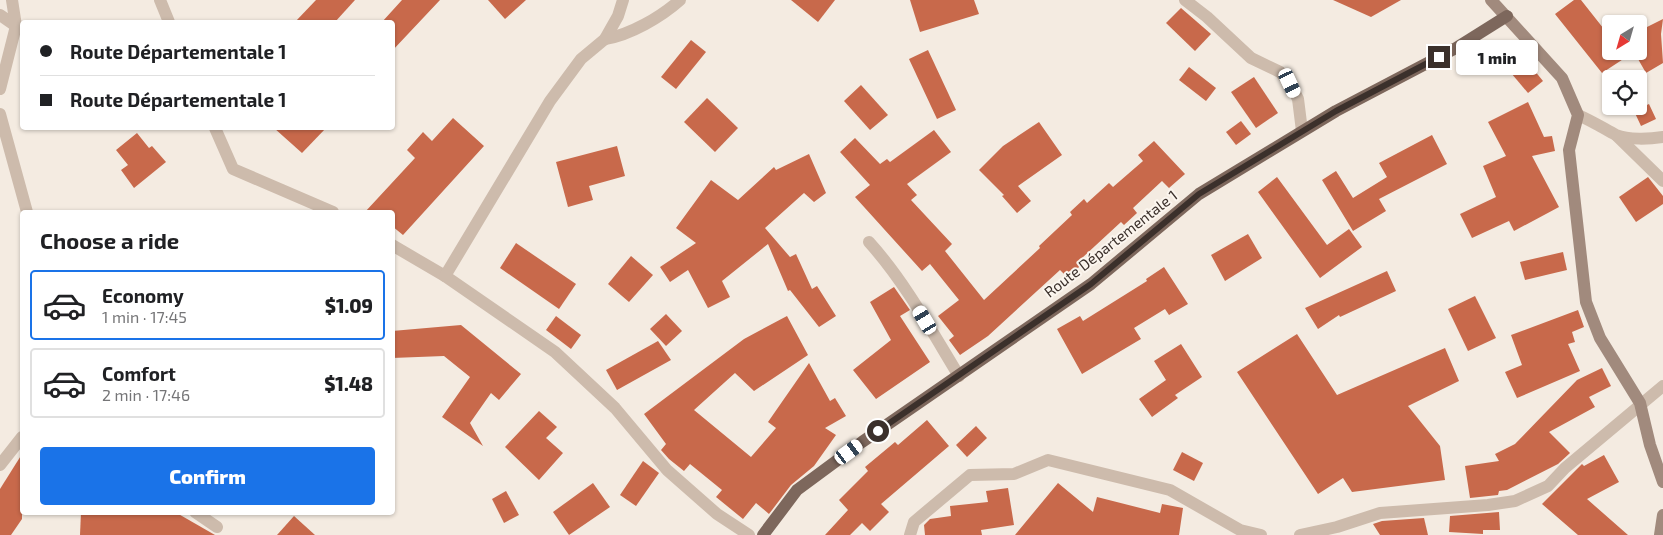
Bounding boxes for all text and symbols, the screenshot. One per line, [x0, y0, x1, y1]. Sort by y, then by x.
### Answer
north arrow [1602, 15, 1648, 60]
map controls [1602, 15, 1647, 115]
text: Route Départementale 1 [70, 40, 287, 63]
callout: 1 min [1456, 40, 1539, 74]
route end [1428, 46, 1450, 68]
text: 1 min [1477, 48, 1517, 67]
car [1276, 66, 1303, 100]
button: locate [1602, 70, 1647, 115]
text: Route Départementale 1 [70, 88, 287, 111]
street label: Route Départementale 1 [1040, 186, 1180, 301]
text: Choose a ride [40, 227, 179, 253]
icon: car [42, 283, 87, 328]
text: Economy [102, 284, 184, 307]
text: $1.09 [325, 294, 373, 317]
car [910, 303, 939, 337]
text: 1 min · 17:45 [102, 307, 187, 326]
icon: car [42, 361, 87, 406]
text: Comfort [102, 362, 176, 385]
text: $1.48 [324, 372, 373, 395]
text: 2 min · 17:46 [102, 385, 190, 404]
route start [867, 420, 889, 442]
car [832, 437, 865, 467]
button: Confirm [40, 447, 375, 505]

